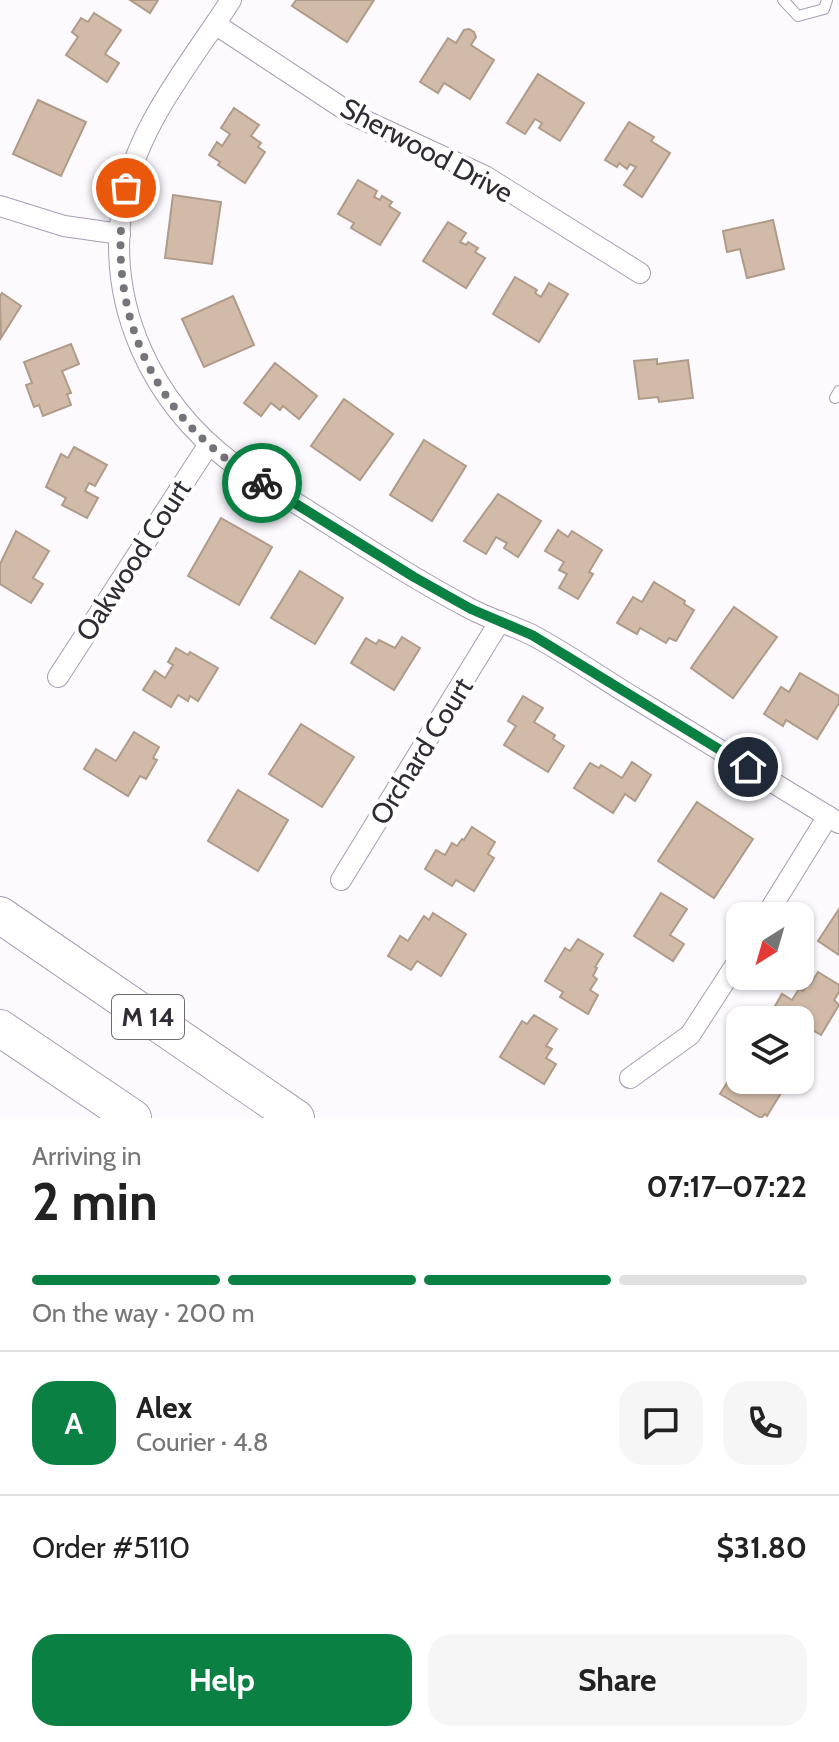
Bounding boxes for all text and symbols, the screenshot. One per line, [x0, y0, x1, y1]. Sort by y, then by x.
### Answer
street label: Sherwood Drive [335, 90, 519, 210]
pin [92, 154, 160, 222]
icon: bag [104, 166, 148, 210]
courier [222, 443, 302, 523]
icon: bike [240, 461, 284, 505]
street label: Oakwood Court [68, 473, 198, 647]
street label: Orchard Court [362, 671, 480, 831]
pin [714, 733, 782, 801]
icon: home [726, 745, 770, 789]
north arrow [726, 902, 814, 990]
map controls [726, 902, 814, 1094]
road number: M 14 [112, 995, 184, 1039]
button: layers [726, 1006, 814, 1094]
text: Arriving in [32, 1140, 142, 1172]
text: 07:17–07:22 [646, 1168, 807, 1205]
text: 2 min [32, 1170, 158, 1233]
text: On the way · 200 m [32, 1297, 255, 1329]
button: chat [619, 1381, 703, 1465]
button: phone [723, 1381, 807, 1465]
text: Alex [136, 1389, 192, 1426]
text: A [65, 1405, 83, 1442]
text: Courier · 4.8 [136, 1426, 269, 1458]
text: Order #5110 [32, 1529, 190, 1566]
text: $31.80 [716, 1529, 807, 1566]
button: Help [32, 1634, 412, 1726]
button: Share [428, 1634, 807, 1726]

